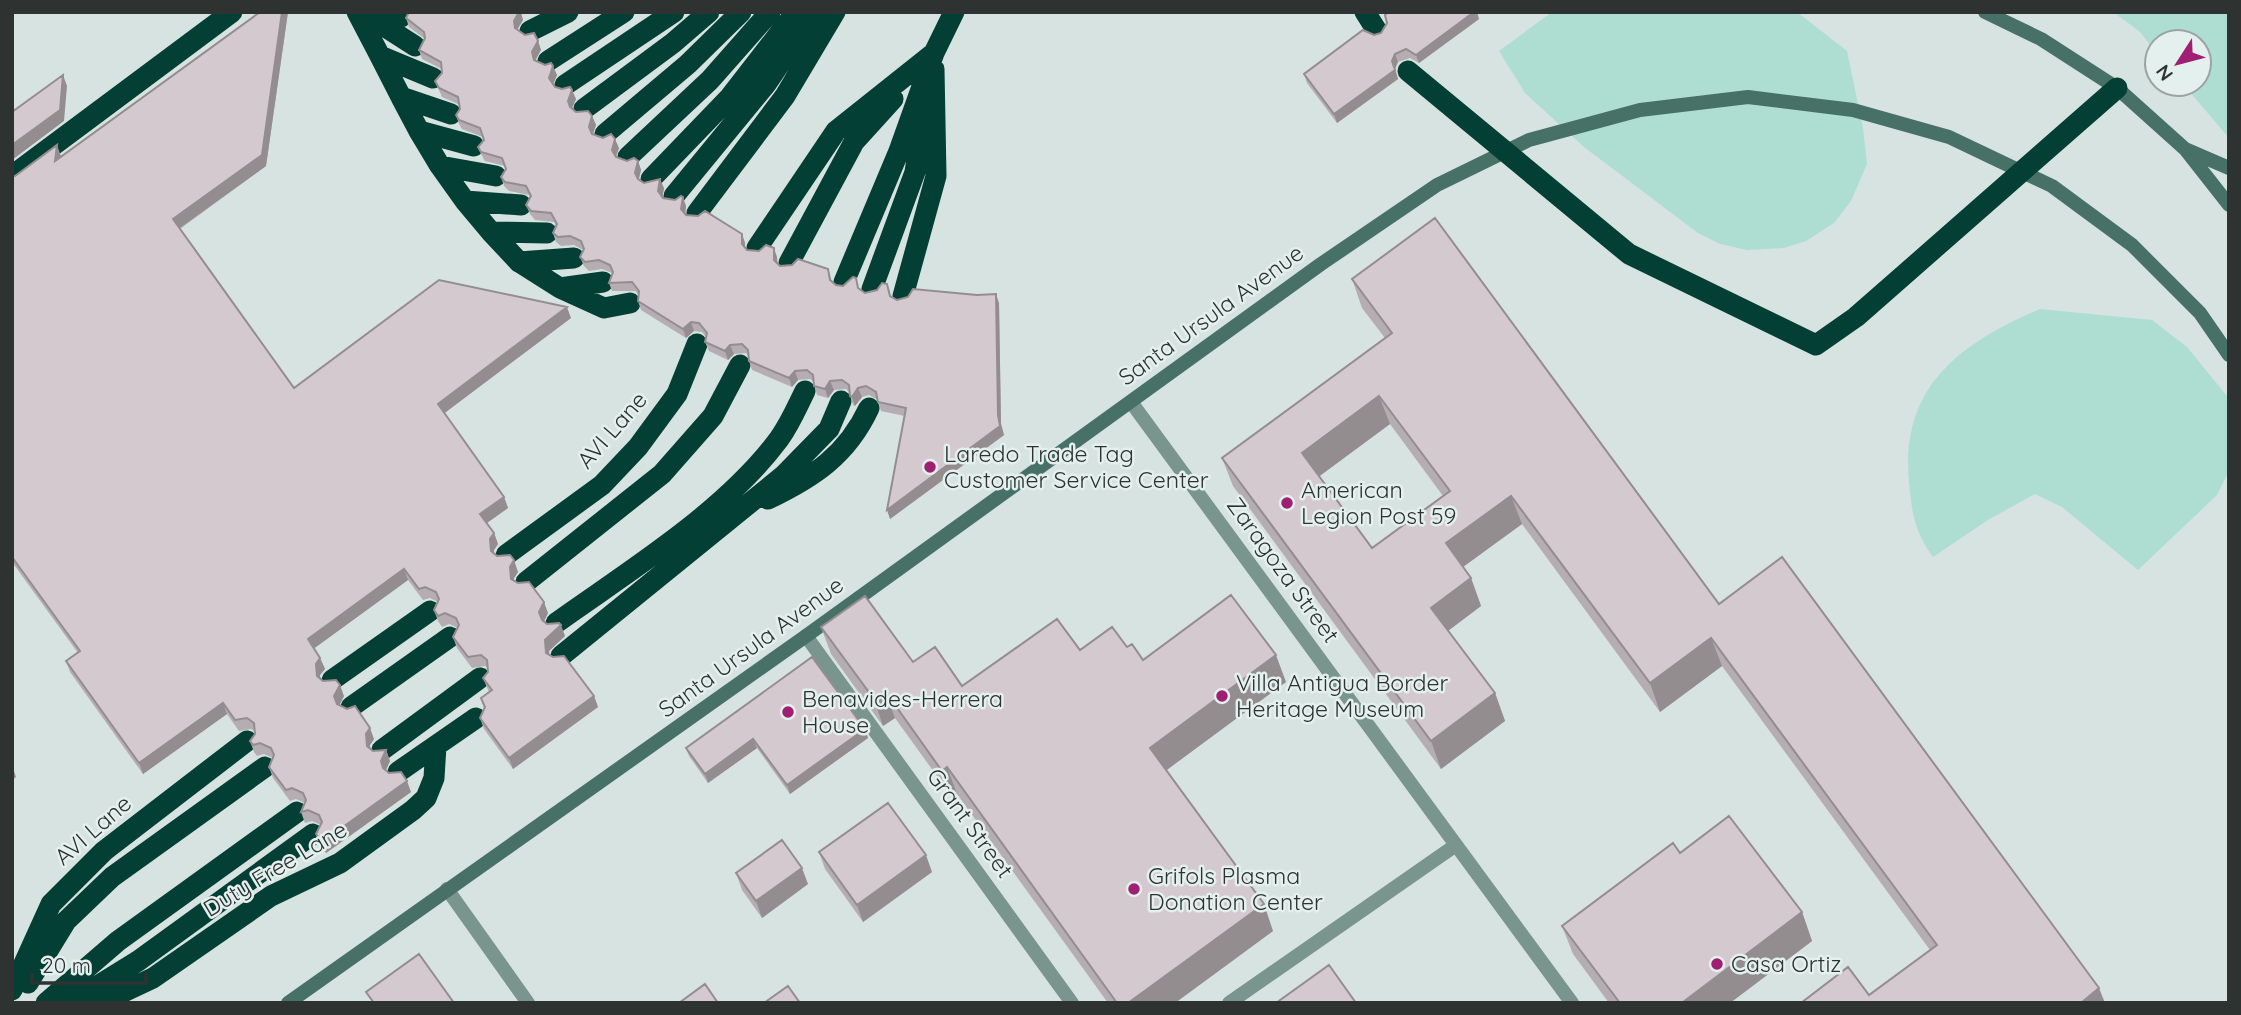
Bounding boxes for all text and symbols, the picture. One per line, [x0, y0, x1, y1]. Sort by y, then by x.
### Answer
north arrow [2143, 28, 2213, 98]
text: N [2150, 60, 2178, 86]
street label: Santa Ursula Avenue [1113, 238, 1309, 391]
street label: AVI Lane [570, 385, 653, 474]
place label: Laredo Trade Tag Customer Service Center [944, 439, 1209, 494]
marker: Laredo Trade Tag Customer Service Center [922, 459, 938, 475]
place label: American Legion Post 59 [1301, 475, 1456, 530]
street label: Zaragoza Street [1221, 491, 1346, 648]
marker: American Legion Post 59 [1279, 495, 1295, 511]
street label: Santa Ursula Avenue [653, 570, 849, 723]
place label: Villa Antigua Border Heritage Museum [1236, 668, 1449, 723]
place label: Benavides-Herrera House [802, 684, 1003, 739]
marker: Villa Antigua Border Heritage Museum [1214, 688, 1230, 704]
marker: Benavides-Herrera House [780, 704, 796, 720]
street label: Grant Street [921, 762, 1020, 883]
street label: AVI Lane [48, 788, 137, 871]
street label: Duty Free Lane [198, 814, 352, 923]
place label: Grifols Plasma Donation Center [1148, 861, 1323, 916]
marker: Grifols Plasma Donation Center [1126, 881, 1142, 897]
scale bar [32, 942, 145, 986]
place label: Casa Ortiz [1731, 949, 1841, 978]
text: 20 m [42, 952, 91, 978]
marker: Casa Ortiz [1709, 956, 1725, 972]

